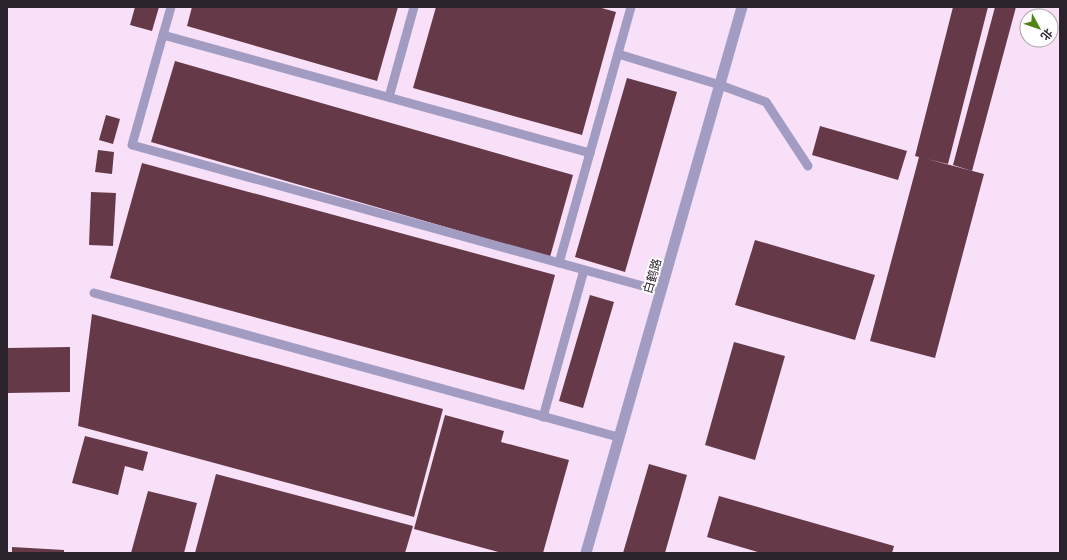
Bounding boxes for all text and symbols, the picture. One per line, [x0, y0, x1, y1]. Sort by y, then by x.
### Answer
north arrow [1019, 8, 1059, 48]
text: 北 [1038, 26, 1056, 43]
street label: 白鹤路 [640, 257, 664, 295]

